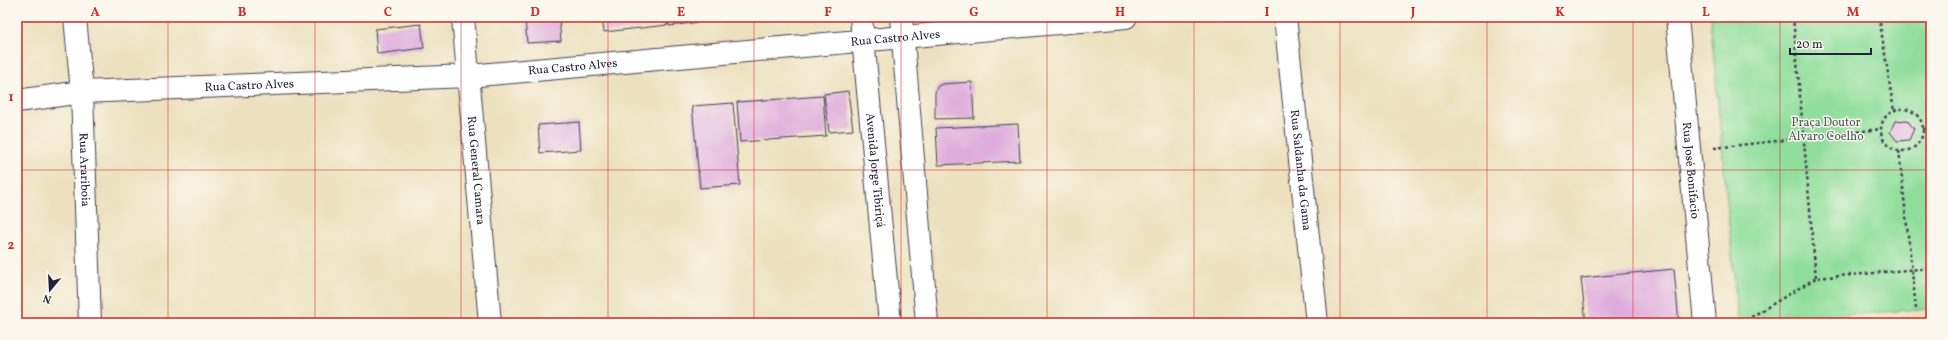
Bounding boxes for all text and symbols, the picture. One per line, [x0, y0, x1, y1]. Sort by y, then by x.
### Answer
text: A [90, 4, 100, 22]
text: B [238, 4, 247, 22]
text: C [384, 4, 392, 22]
text: D [530, 4, 540, 22]
text: E [677, 4, 685, 22]
text: F [824, 4, 832, 22]
text: G [969, 4, 979, 22]
text: H [1115, 4, 1125, 22]
text: I [1265, 4, 1270, 22]
text: J [1410, 4, 1416, 22]
text: K [1555, 4, 1565, 22]
text: L [1702, 4, 1710, 22]
text: M [1847, 4, 1860, 22]
street label: Rua Castro Alves [850, 27, 941, 51]
scale bar [1790, 30, 1871, 56]
text: 20 m [1796, 37, 1823, 53]
street label: Rua Castro Alves [527, 56, 618, 80]
street label: Rua Castro Alves [204, 76, 294, 96]
text: 1 [8, 89, 14, 107]
street label: Rua Saldanha da Gama [1286, 109, 1314, 232]
street label: Avenida Jorge Tibiriçá [861, 112, 888, 228]
street label: Rua General Camara [463, 115, 488, 226]
park label: Praça Doutor Alvaro Coelho [1788, 115, 1864, 145]
street label: Rua José Bonifacio [1678, 121, 1702, 220]
street label: Rua Arariboia [74, 132, 93, 207]
text: 2 [8, 237, 15, 255]
north arrow [30, 270, 70, 310]
text: N [41, 290, 53, 306]

